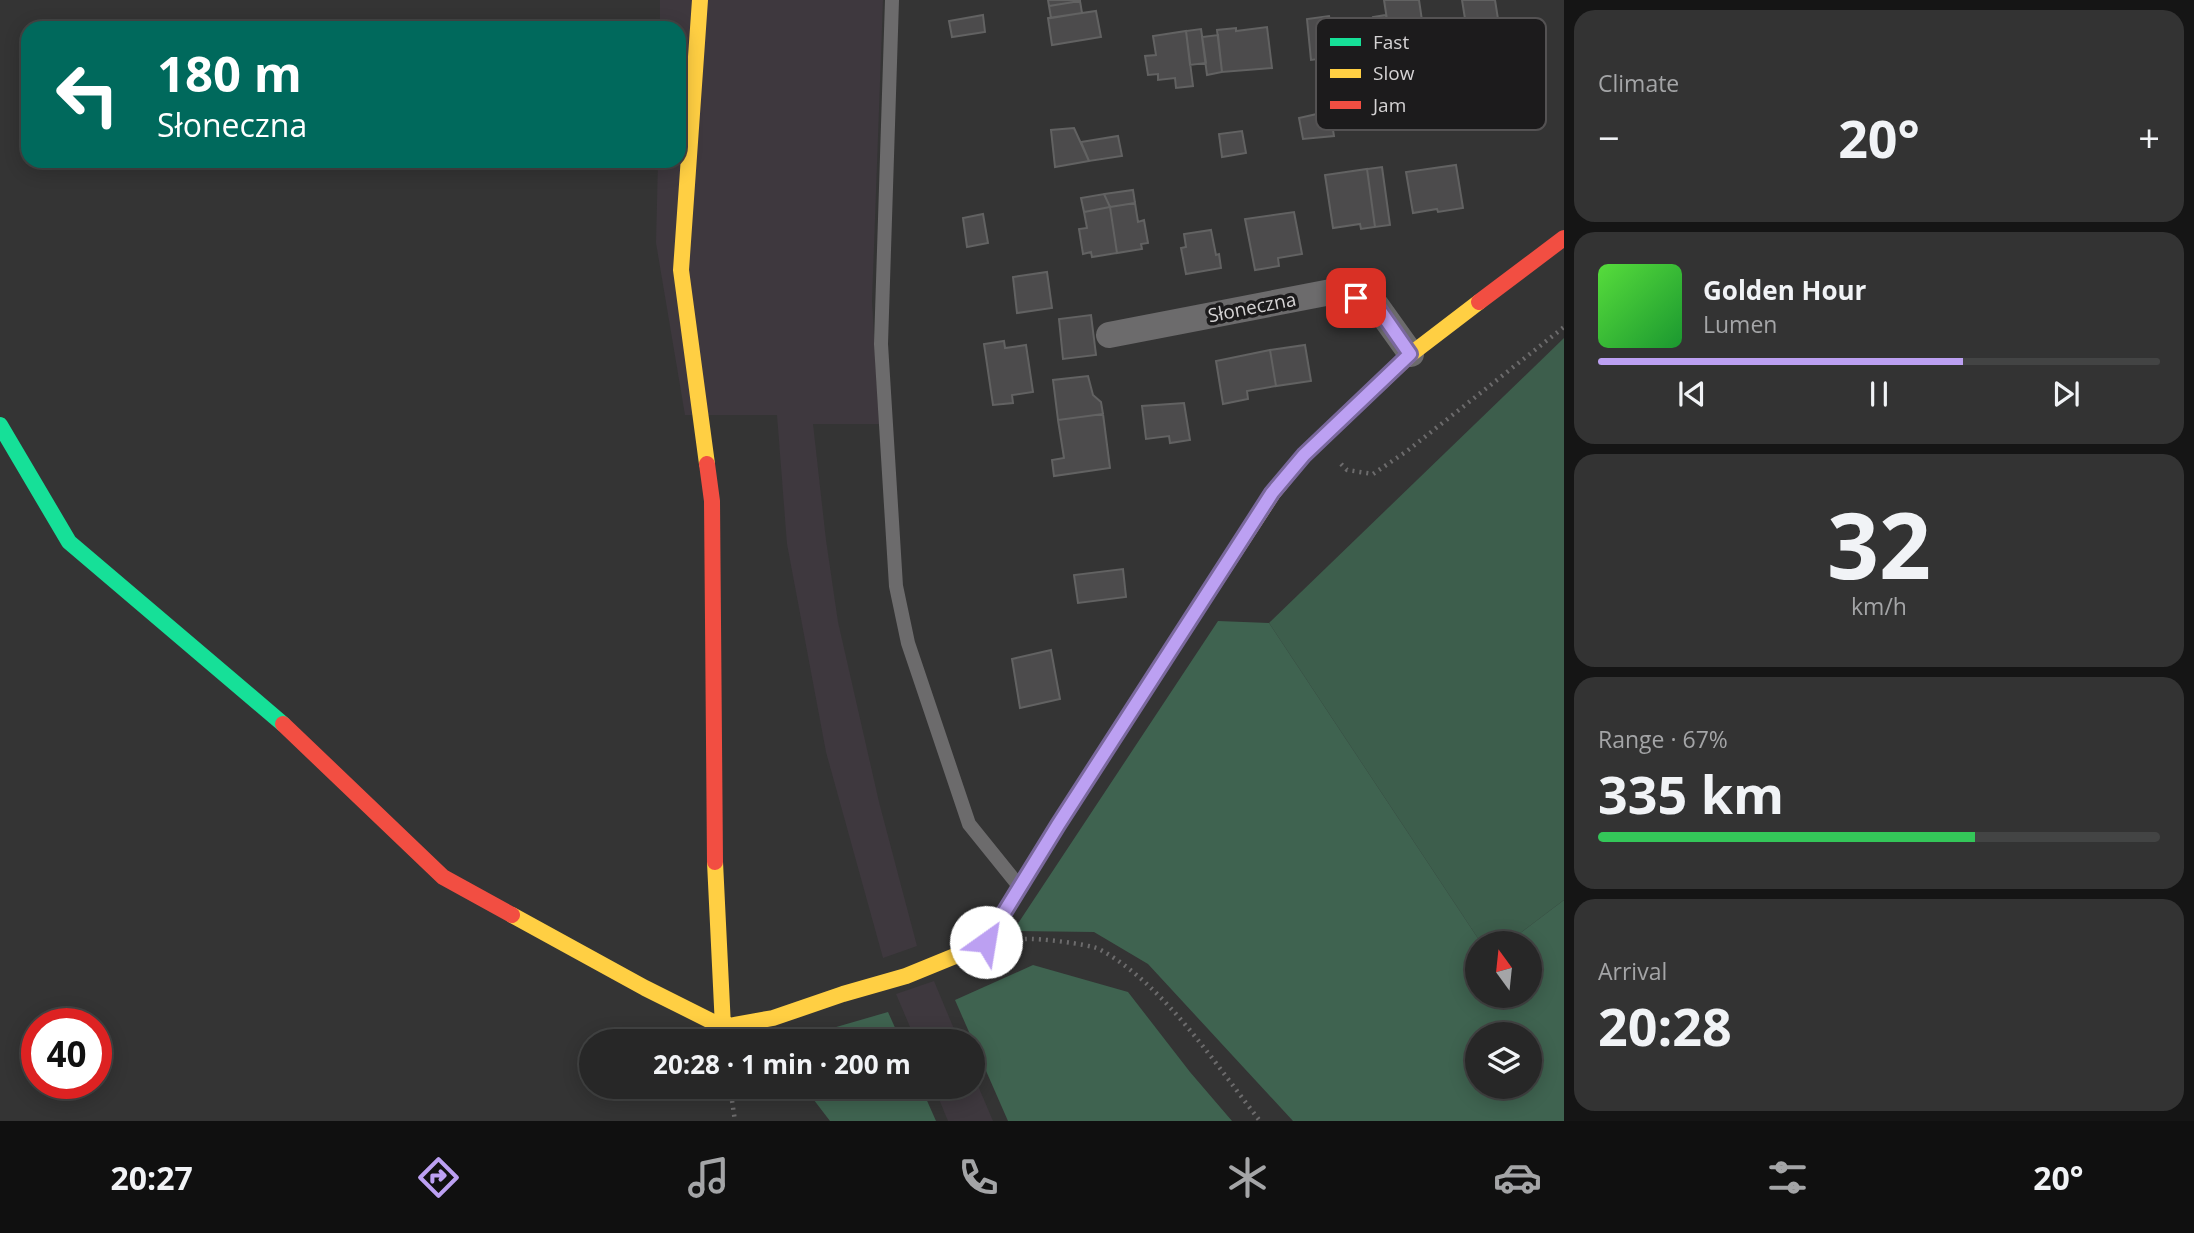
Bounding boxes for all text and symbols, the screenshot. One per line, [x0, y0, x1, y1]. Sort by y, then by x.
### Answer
legend [1316, 18, 1546, 130]
text: Fast [1373, 29, 1409, 55]
text: 180 m [157, 40, 302, 106]
icon: left [42, 49, 133, 140]
text: Slow [1373, 60, 1415, 86]
text: Climate [1598, 67, 1679, 99]
text: Jam [1371, 92, 1406, 118]
text: 20° [1838, 102, 1920, 173]
text: Słoneczna [157, 103, 307, 146]
text: − [1598, 111, 1620, 163]
text: + [2138, 111, 2160, 163]
pin [1326, 268, 1386, 328]
text: Golden Hour [1703, 272, 1866, 308]
icon: arrive [1337, 279, 1375, 317]
street label: Słoneczna [1206, 286, 1298, 328]
text: Lumen [1703, 308, 1777, 340]
icon: previous [1673, 375, 1711, 413]
icon: pause [1860, 375, 1898, 413]
icon: next [2047, 375, 2085, 413]
text: 32 [1827, 482, 1931, 606]
text: km/h [1851, 590, 1907, 622]
text: Range · 67% [1598, 723, 1728, 755]
text: 335 km [1598, 758, 1784, 829]
position arrow [949, 905, 1023, 979]
north arrow [1465, 931, 1542, 1008]
map controls [1465, 931, 1542, 1099]
text: Arrival [1598, 955, 1667, 987]
text: 20:28 [1598, 990, 1732, 1061]
speed limit sign: 40 [21, 1008, 112, 1099]
button: layers [1465, 1022, 1542, 1099]
text: 20:28 · 1 min · 200 m [653, 1046, 911, 1082]
icon: directions [414, 1153, 463, 1202]
icon: music [684, 1153, 733, 1202]
icon: phone [954, 1153, 1003, 1202]
icon: climate [1223, 1153, 1272, 1202]
icon: car [1493, 1153, 1542, 1202]
icon: filters [1763, 1153, 1812, 1202]
text: 20:27 [110, 1156, 193, 1199]
text: 20° [2033, 1156, 2084, 1199]

